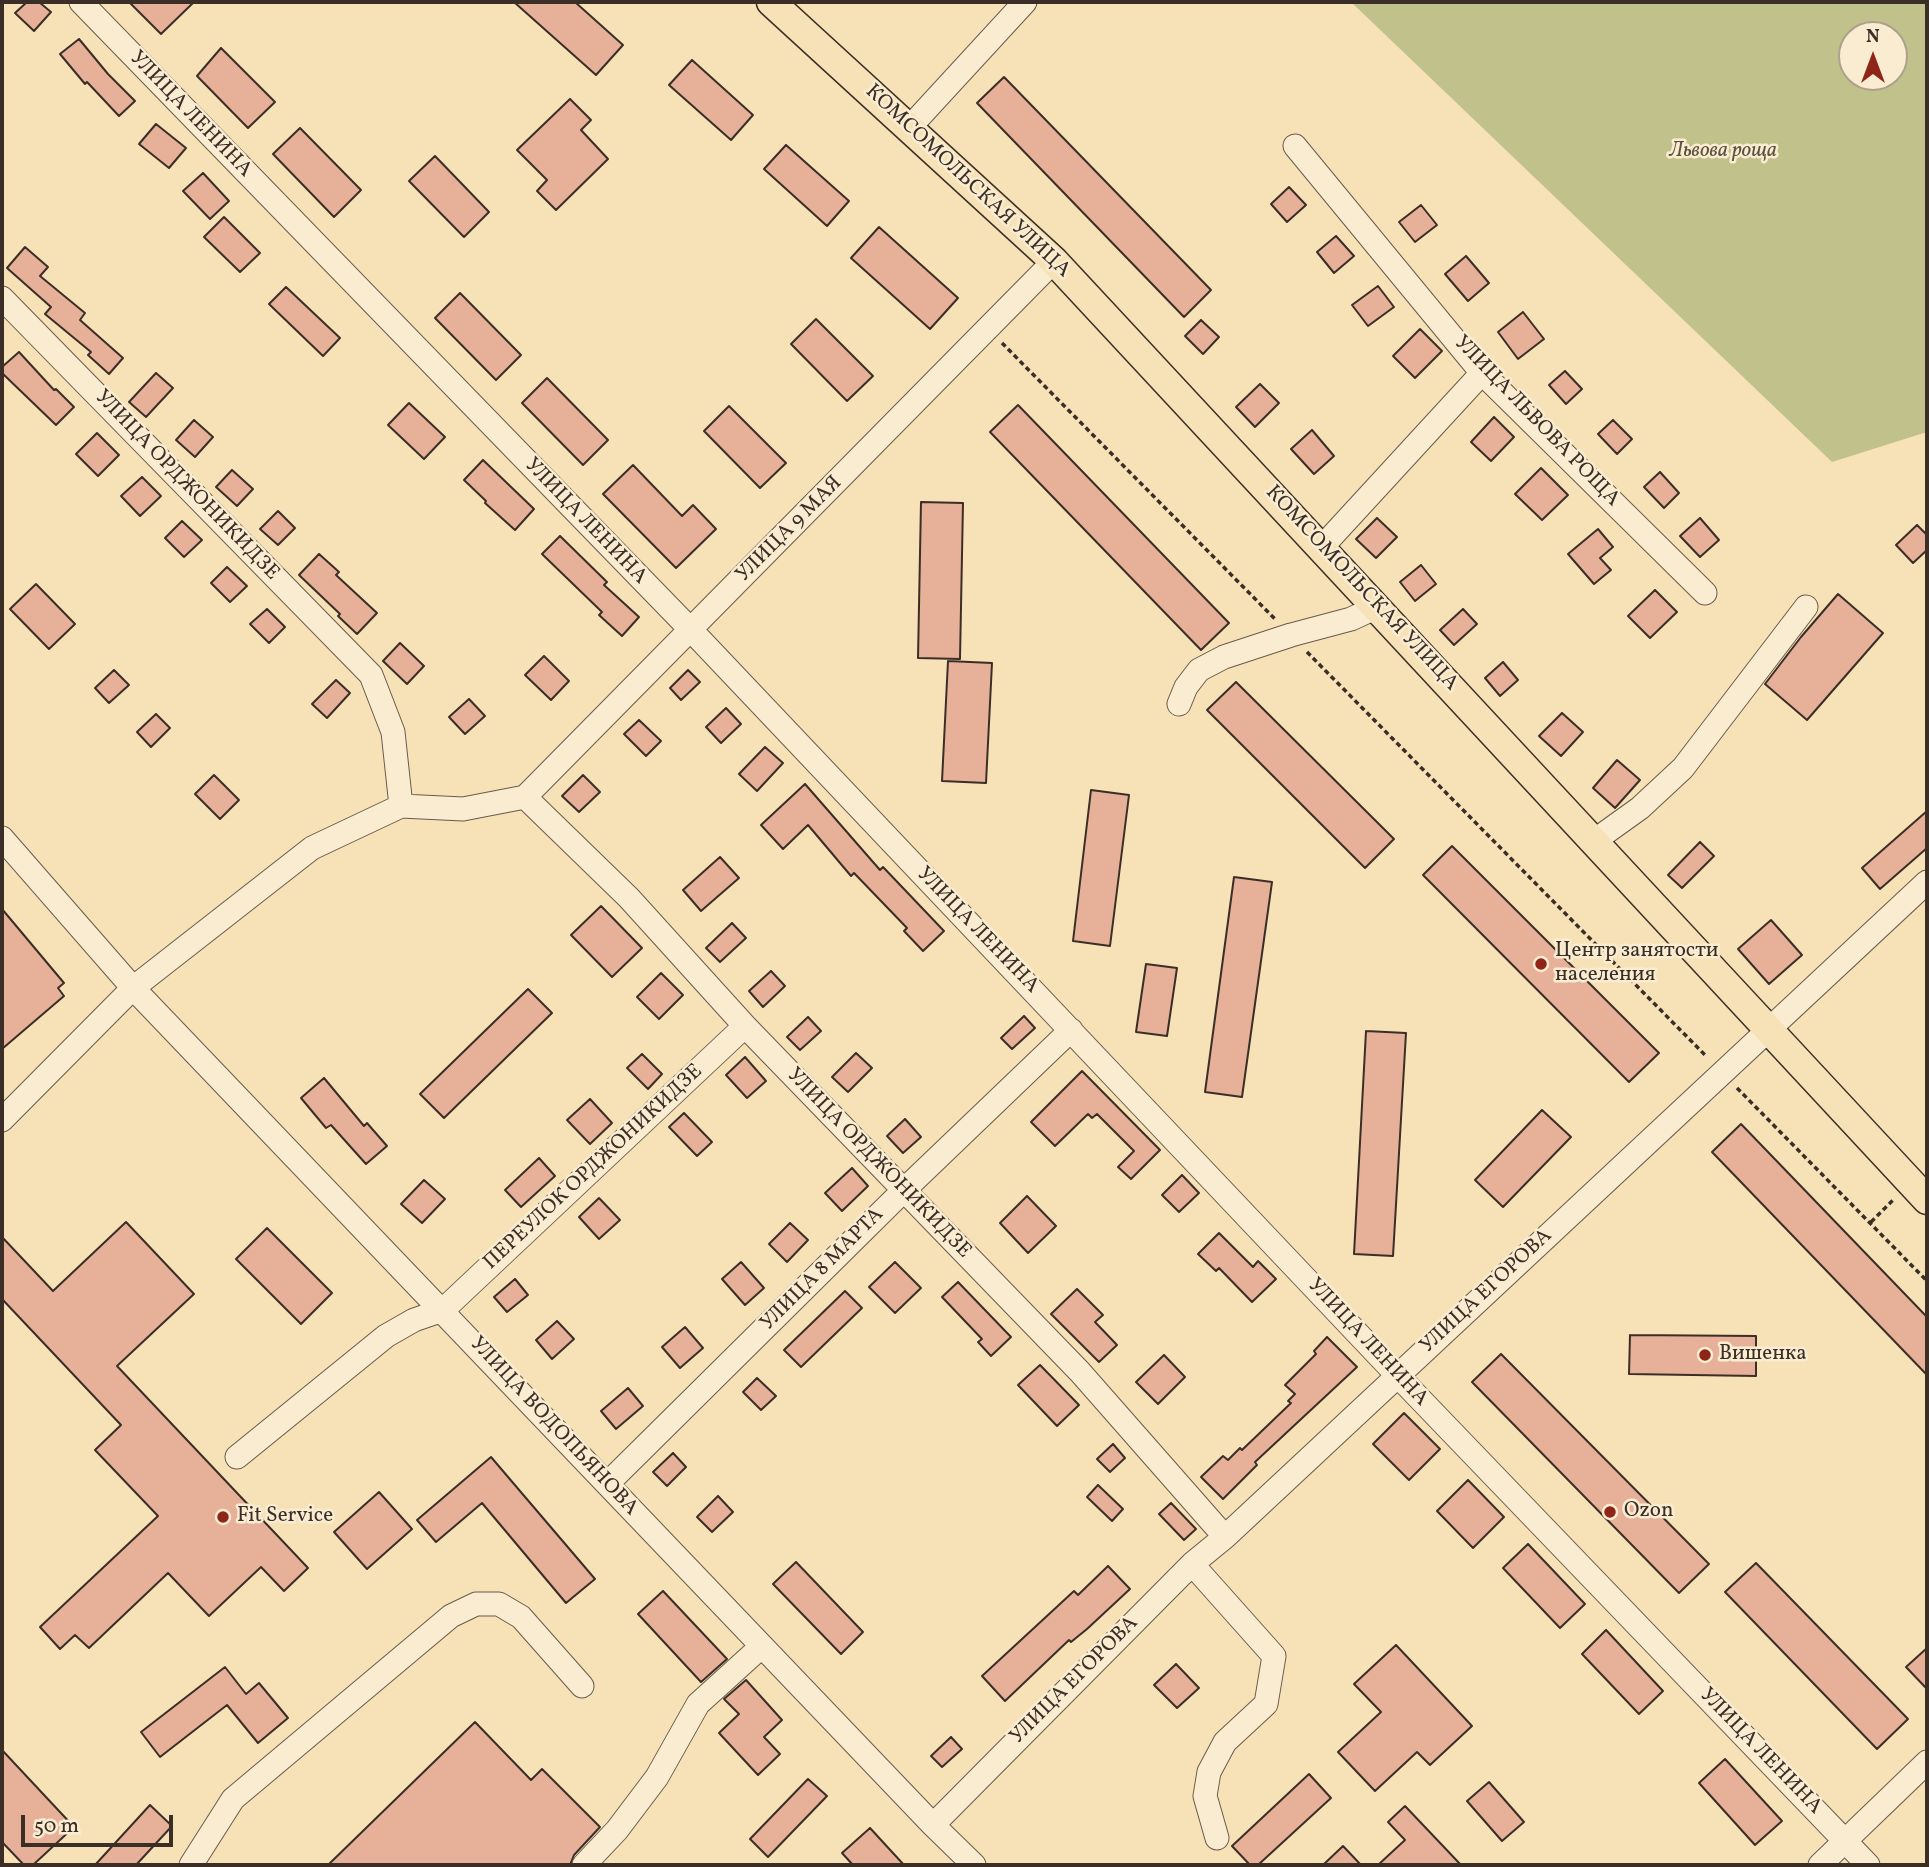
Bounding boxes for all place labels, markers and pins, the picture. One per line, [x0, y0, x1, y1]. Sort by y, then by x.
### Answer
place label: Центр занятости населения [1555, 939, 1719, 989]
marker: Центр занятости населения [1533, 956, 1549, 972]
place label: Вишенка [1719, 1342, 1807, 1368]
marker: Вишенка [1697, 1347, 1713, 1363]
place label: Ozon [1624, 1499, 1674, 1525]
place label: Fit Service [237, 1504, 333, 1530]
marker: Ozon [1602, 1504, 1618, 1520]
marker: Fit Service [215, 1509, 231, 1525]

